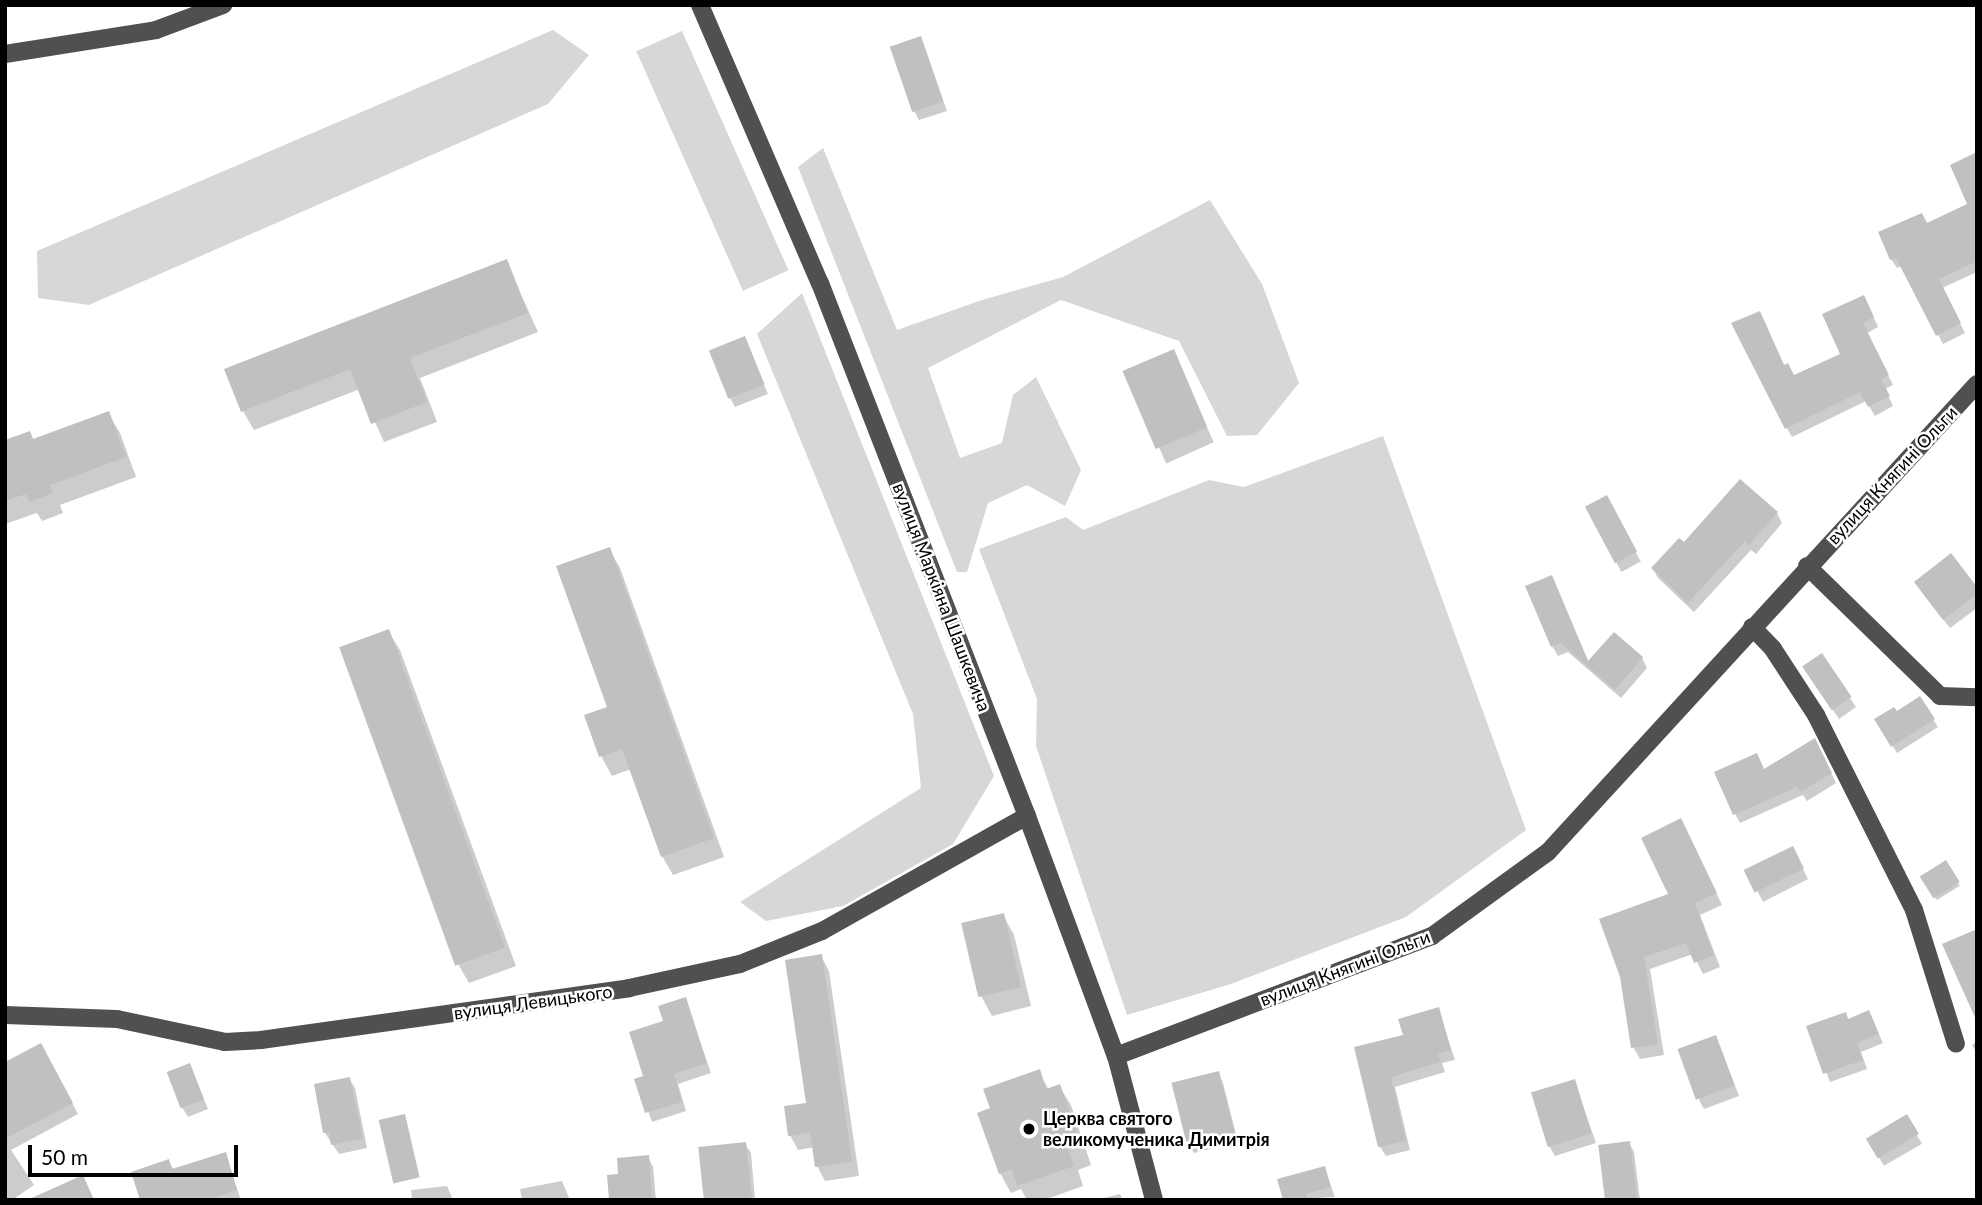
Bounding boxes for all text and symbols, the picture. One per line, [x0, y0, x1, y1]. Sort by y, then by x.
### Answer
street label: вулиця Княгині Ольги [1822, 402, 1962, 548]
street label: вулиця Маркіяна Шашкевича [888, 480, 996, 714]
street label: вулиця Княгині Ольги [1257, 926, 1433, 1010]
street label: вулиця Левицького [452, 980, 614, 1024]
place label: Церква святого великомученика Димитрія [1043, 1108, 1270, 1150]
marker: Церква святого великомученика Димитрія [1021, 1121, 1037, 1137]
scale bar [32, 1132, 242, 1176]
text: 50 m [41, 1144, 88, 1169]

